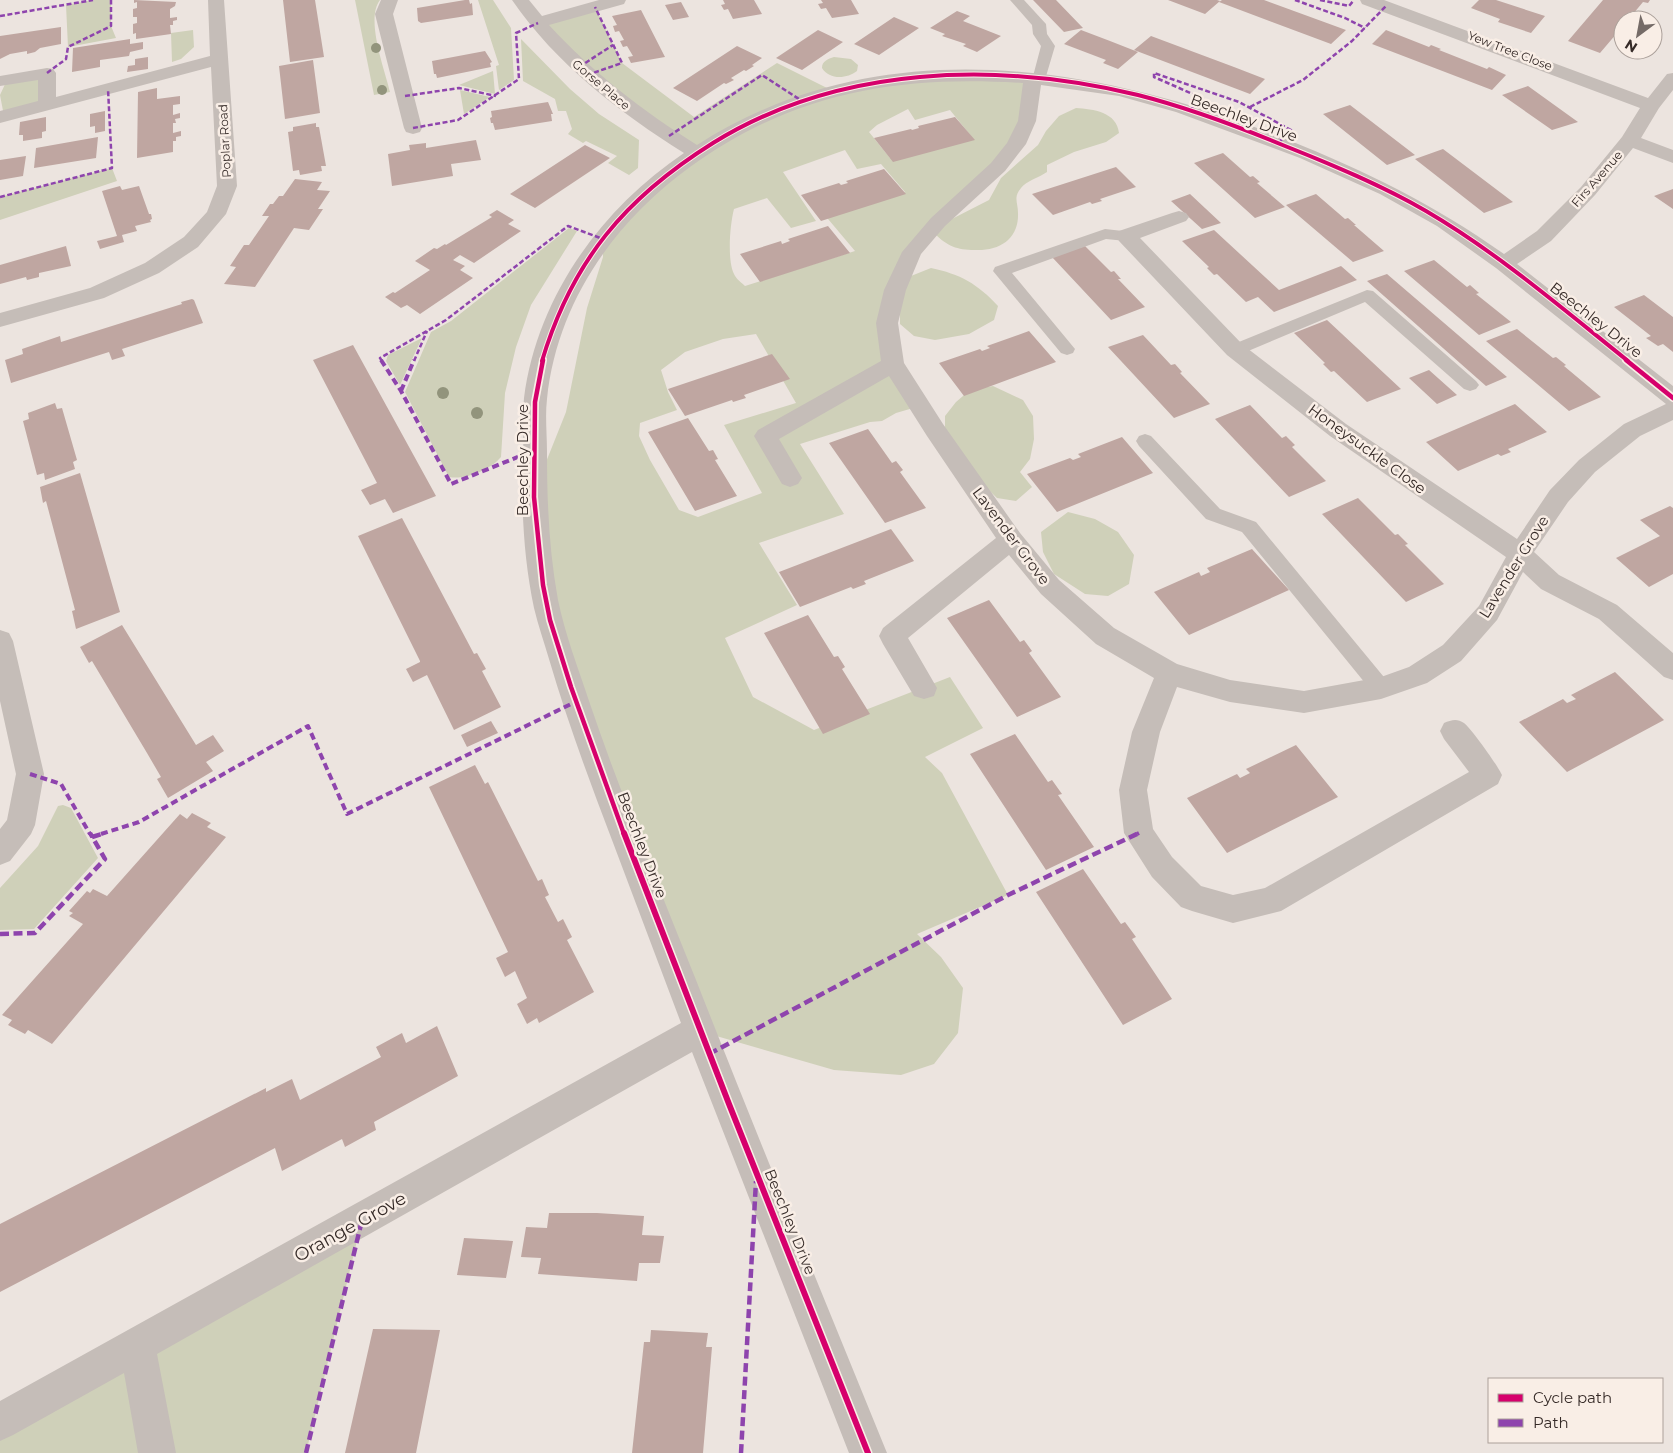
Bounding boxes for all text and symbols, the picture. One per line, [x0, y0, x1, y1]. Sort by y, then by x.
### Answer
north arrow [1613, 10, 1663, 60]
street label: Yew Tree Close [1466, 28, 1554, 74]
text: N [1622, 35, 1641, 57]
street label: Gorse Place [569, 56, 633, 113]
street label: Beechley Drive [1188, 89, 1300, 146]
street label: Poplar Road [215, 104, 234, 178]
street label: Firs Avenue [1568, 147, 1625, 210]
street label: Beechley Drive [1546, 278, 1646, 362]
street label: Honeysuckle Close [1305, 399, 1430, 498]
street label: Beechley Drive [513, 404, 532, 516]
street label: Lavender Grove [968, 483, 1054, 588]
street label: Lavender Grove [1474, 512, 1553, 622]
street label: Beechley Drive [613, 789, 671, 901]
street label: Beechley Drive [761, 1166, 820, 1277]
street label: Orange Grove [290, 1187, 410, 1267]
legend [1488, 1378, 1663, 1443]
text: Cycle path [1533, 1388, 1612, 1407]
text: Path [1533, 1413, 1569, 1432]

